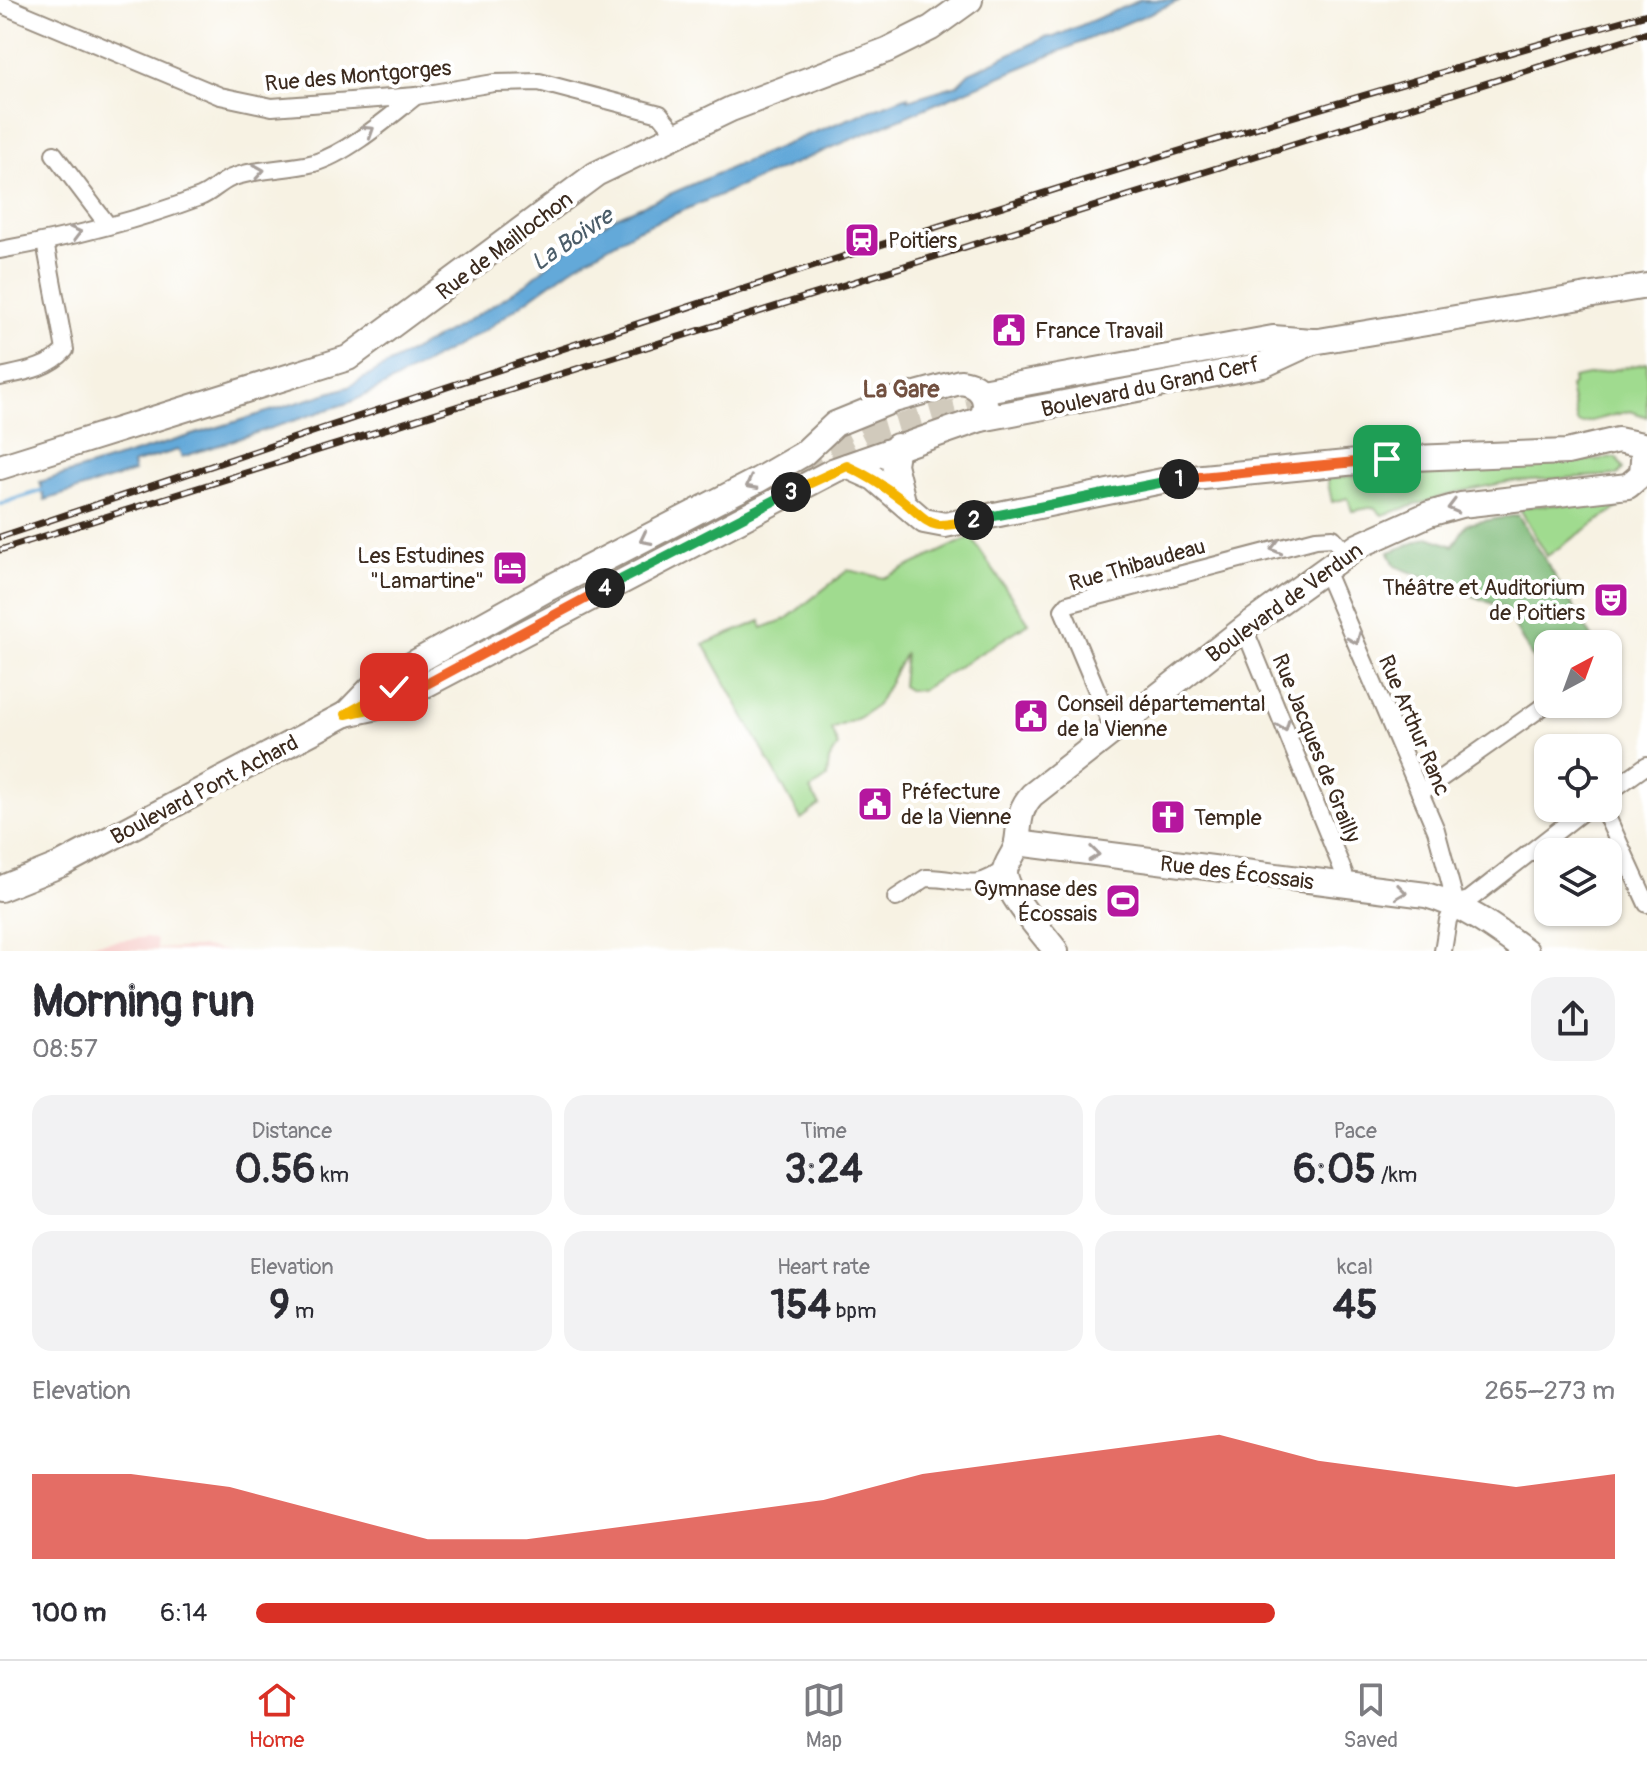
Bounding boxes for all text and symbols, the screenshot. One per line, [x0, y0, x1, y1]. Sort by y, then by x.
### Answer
street label: Rue des Montgorges [264, 54, 453, 98]
one-way arrow [360, 126, 375, 141]
one-way arrow [253, 163, 266, 180]
street label: Rue de Maillochon [431, 185, 578, 306]
water label: La Boivre [526, 200, 620, 277]
station icon: Poitiers [843, 221, 881, 259]
one-way arrow [69, 226, 83, 242]
place label: Poitiers [888, 227, 957, 255]
public building icon: France Travail [990, 311, 1028, 349]
place label: France Travail [1035, 317, 1164, 345]
street label: Boulevard du Grand Cerf [1039, 350, 1262, 424]
district label: La Gare [863, 375, 941, 404]
pin [1353, 425, 1421, 493]
icon: arrive [1365, 437, 1409, 481]
pin: 1 [1159, 459, 1199, 499]
text: 1 [1175, 465, 1183, 493]
pin: 3 [771, 472, 811, 512]
one-way arrow [745, 474, 759, 490]
text: 3 [785, 478, 797, 506]
one-way arrow [1447, 498, 1461, 515]
pin: 2 [954, 500, 994, 540]
text: 2 [968, 506, 980, 534]
one-way arrow [639, 529, 654, 544]
street label: Rue Thibaudeau [1066, 532, 1209, 598]
street label: Boulevard de Verdun [1201, 537, 1368, 669]
one-way arrow [1270, 539, 1284, 556]
place label: Les Estudines "Lamartine" [357, 542, 484, 595]
hotel icon: Les Estudines "Lamartine" [491, 549, 529, 587]
pin: 4 [585, 568, 625, 608]
text: 4 [599, 574, 611, 602]
place label: Théâtre et Auditorium de Poitiers [1383, 574, 1585, 627]
theatre icon: Théâtre et Auditorium de Poitiers [1592, 581, 1630, 619]
north arrow [1534, 630, 1622, 718]
map controls [1534, 630, 1622, 926]
one-way arrow [1345, 631, 1361, 645]
street label: Rue Jacques de Grailly [1265, 650, 1367, 847]
street label: Rue Arthur Ranc [1372, 651, 1456, 800]
pin [360, 653, 428, 721]
icon: check [372, 665, 416, 709]
place label: Conseil départemental de la Vienne [1057, 690, 1266, 743]
public building icon: Conseil départemental de la Vienne [1012, 697, 1050, 735]
one-way arrow [1274, 718, 1291, 732]
street label: Boulevard Pont Achard [106, 729, 303, 851]
button: locate [1534, 734, 1622, 822]
place label: Préfecture de la Vienne [901, 778, 1011, 831]
public building icon: Préfecture de la Vienne [856, 785, 894, 823]
church icon: Temple [1149, 798, 1187, 836]
place label: Temple [1194, 804, 1262, 832]
button: layers [1534, 838, 1622, 926]
one-way arrow [1088, 845, 1101, 862]
street label: Rue des Écossais [1158, 850, 1316, 896]
place label: Gymnase des Écossais [974, 875, 1097, 928]
sports icon: Gymnase des Écossais [1104, 882, 1142, 920]
one-way arrow [1395, 883, 1408, 900]
text: Morning run [32, 975, 255, 1030]
button: share [1531, 977, 1615, 1061]
text: 08:57 [32, 1033, 98, 1065]
text: Distance [252, 1117, 332, 1145]
text: Time [801, 1117, 846, 1145]
text: Pace [1333, 1117, 1377, 1145]
text: 0.56 [235, 1145, 316, 1194]
text: 3:24 [784, 1145, 863, 1194]
text: 6:05 [1293, 1145, 1376, 1194]
text: km [316, 1161, 349, 1189]
text: /km [1376, 1161, 1417, 1189]
text: Elevation [250, 1253, 334, 1281]
text: Heart rate [777, 1253, 870, 1281]
text: kcal [1337, 1253, 1373, 1281]
text: 9 [269, 1281, 290, 1330]
text: 154 [770, 1281, 831, 1330]
text: 45 [1333, 1281, 1378, 1330]
text: m [290, 1297, 314, 1325]
text: bpm [831, 1297, 877, 1325]
text: Elevation [32, 1375, 131, 1407]
text: 265–273 m [1484, 1375, 1615, 1407]
text: 100 m [32, 1597, 106, 1629]
text: 6:14 [160, 1597, 207, 1629]
tab: Home [249, 1678, 304, 1754]
tab: Map [802, 1678, 846, 1754]
tab: Saved [1344, 1678, 1398, 1754]

